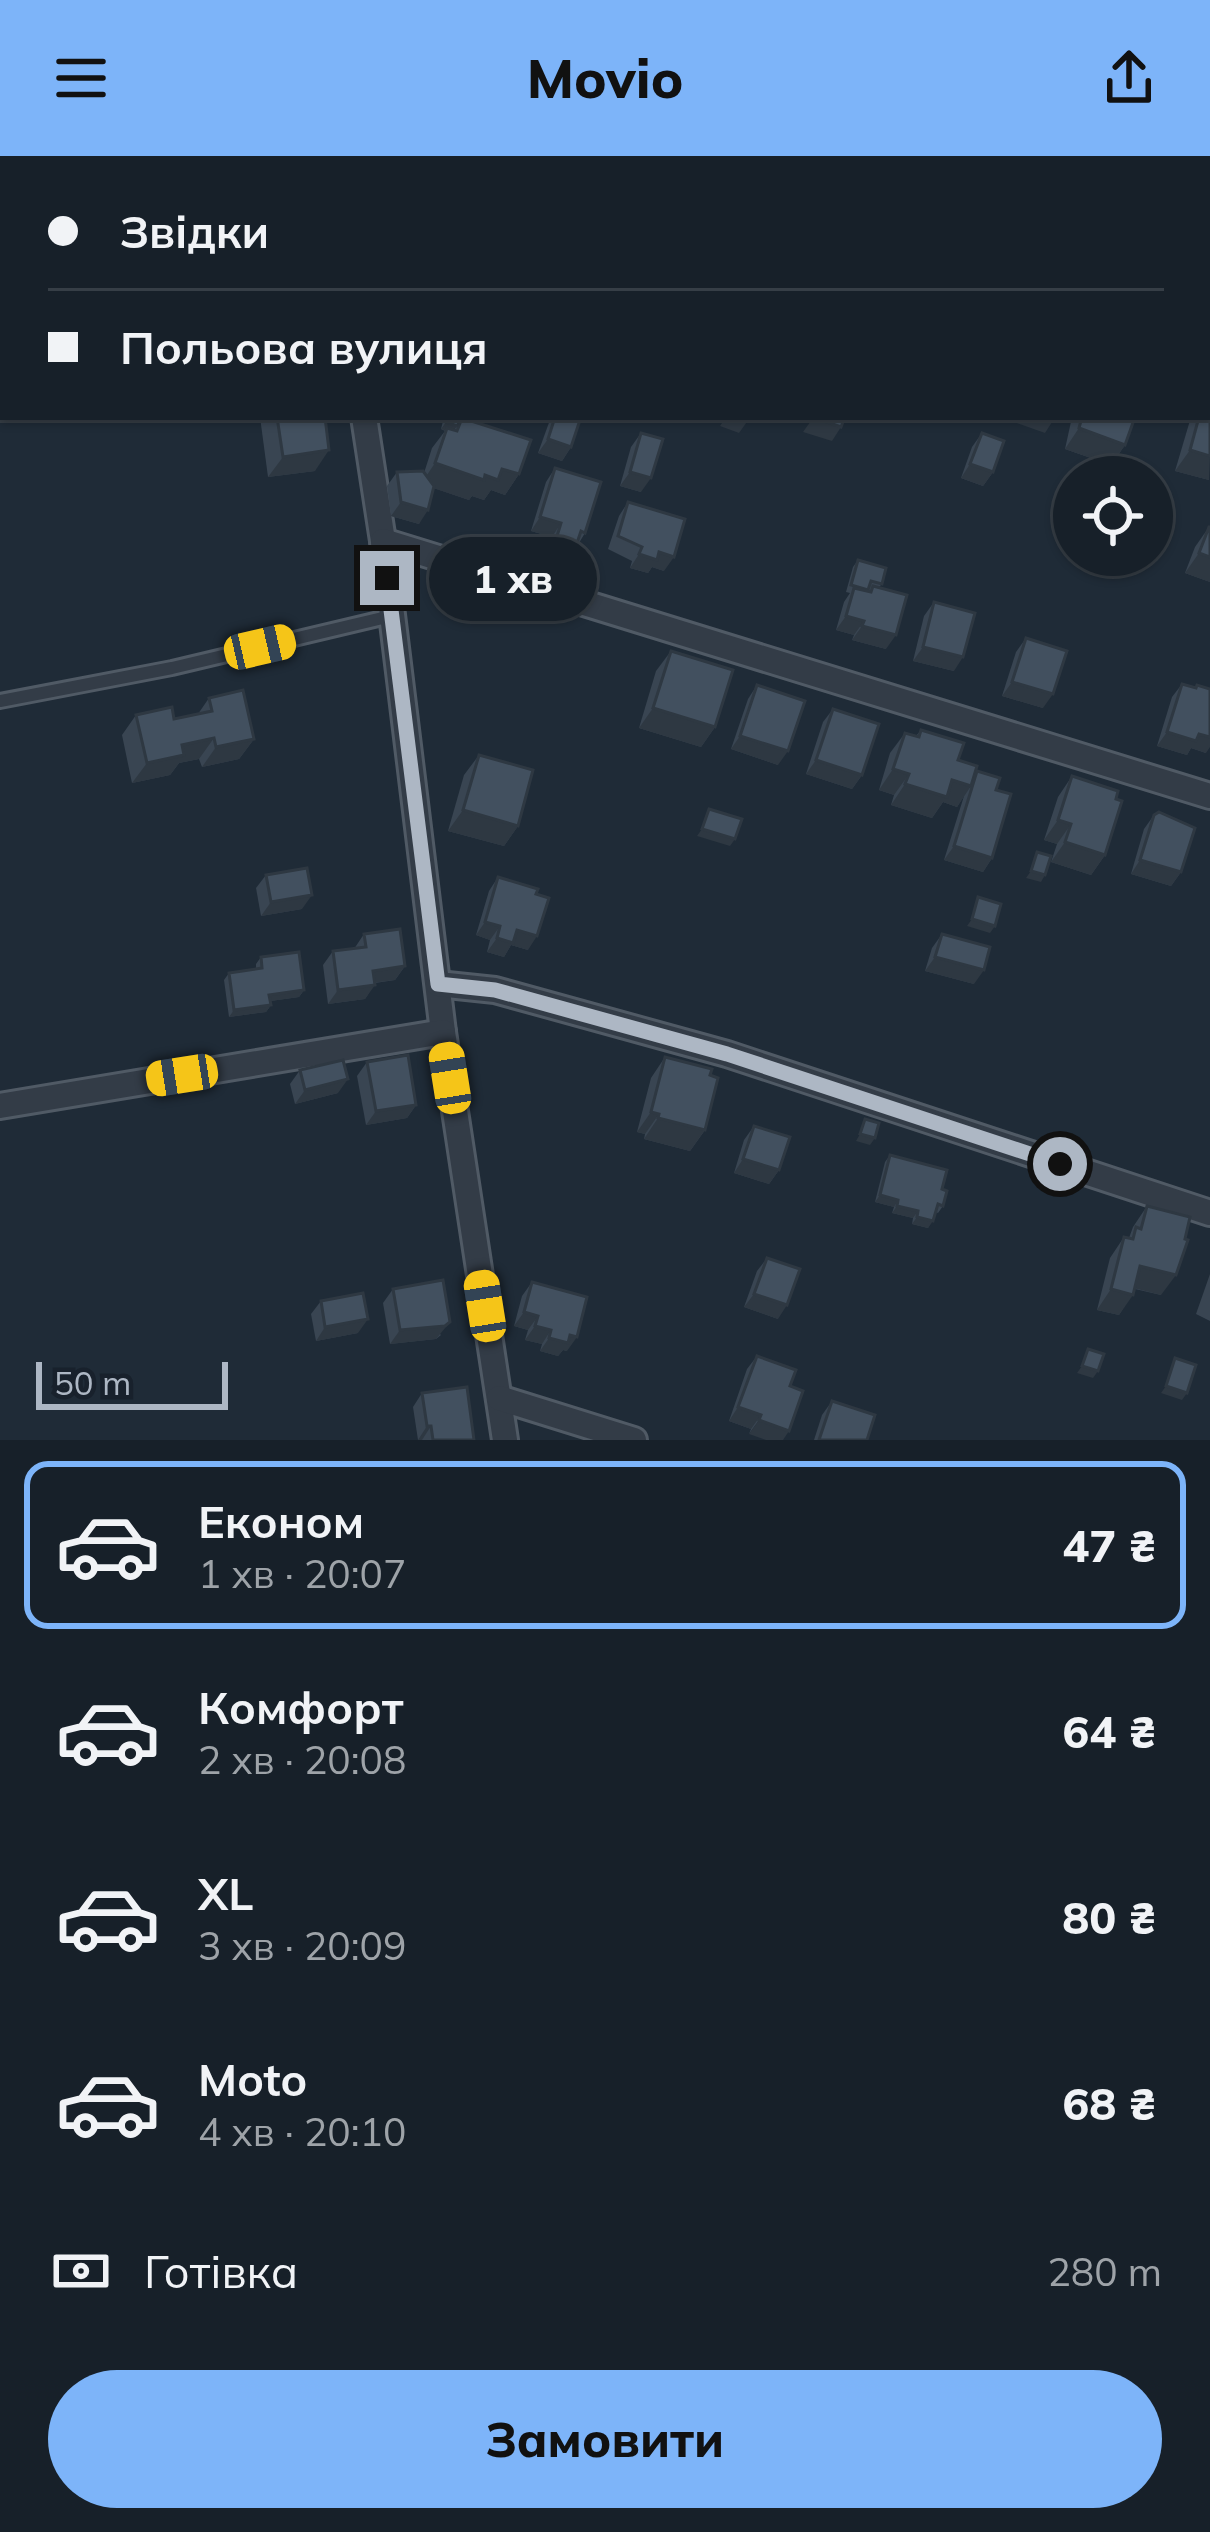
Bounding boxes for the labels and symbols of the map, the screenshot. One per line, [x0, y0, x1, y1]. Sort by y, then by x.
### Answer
callout: 1 хв [429, 536, 597, 620]
route end [360, 551, 414, 605]
car [221, 621, 299, 673]
car [427, 1040, 473, 1116]
car [144, 1052, 220, 1098]
route start [1033, 1137, 1087, 1191]
car [462, 1268, 508, 1344]
scale bar [36, 1356, 228, 1409]

